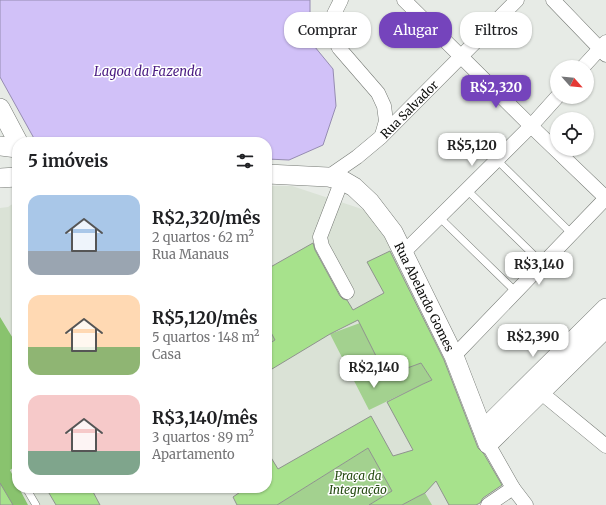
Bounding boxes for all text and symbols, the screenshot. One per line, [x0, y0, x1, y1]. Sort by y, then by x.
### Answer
chip: Comprar [284, 12, 371, 48]
chip: Alugar [379, 12, 452, 48]
chip: Filtros [460, 12, 532, 48]
north arrow [550, 60, 594, 104]
map controls [550, 60, 594, 156]
water label: Lagoa da Fazenda [94, 63, 202, 80]
pin: R$2,320 [459, 75, 533, 109]
street label: Rua Salvador [377, 77, 441, 141]
text: R$2,320 [470, 79, 522, 96]
button: locate [550, 112, 594, 156]
pin: R$5,120 [435, 133, 509, 167]
text: R$5,120 [447, 137, 497, 154]
text: 5 imóveis [28, 150, 108, 172]
icon: filters [234, 150, 256, 172]
text: R$2,320/mês [152, 207, 260, 229]
icon: home [60, 211, 108, 259]
text: 2 quartos · 62 m² [152, 229, 254, 246]
street label: Rua Abelardo Gomes [392, 240, 458, 354]
text: Rua Manaus [152, 246, 229, 263]
pin: R$3,140 [502, 252, 576, 286]
text: R$3,140 [514, 256, 564, 273]
text: R$5,120/mês [152, 307, 257, 329]
icon: home [60, 311, 108, 359]
pin: R$2,390 [496, 324, 570, 358]
text: R$2,390 [507, 328, 559, 345]
text: 5 quartos · 148 m² [152, 329, 260, 346]
text: Casa [152, 346, 181, 363]
pin: R$2,140 [337, 355, 411, 389]
text: R$2,140 [349, 359, 399, 376]
text: R$3,140/mês [152, 407, 258, 429]
icon: home [60, 411, 108, 459]
text: 3 quartos · 89 m² [152, 429, 254, 446]
text: Apartamento [152, 446, 235, 463]
park label: Praça da Integração [329, 468, 387, 497]

